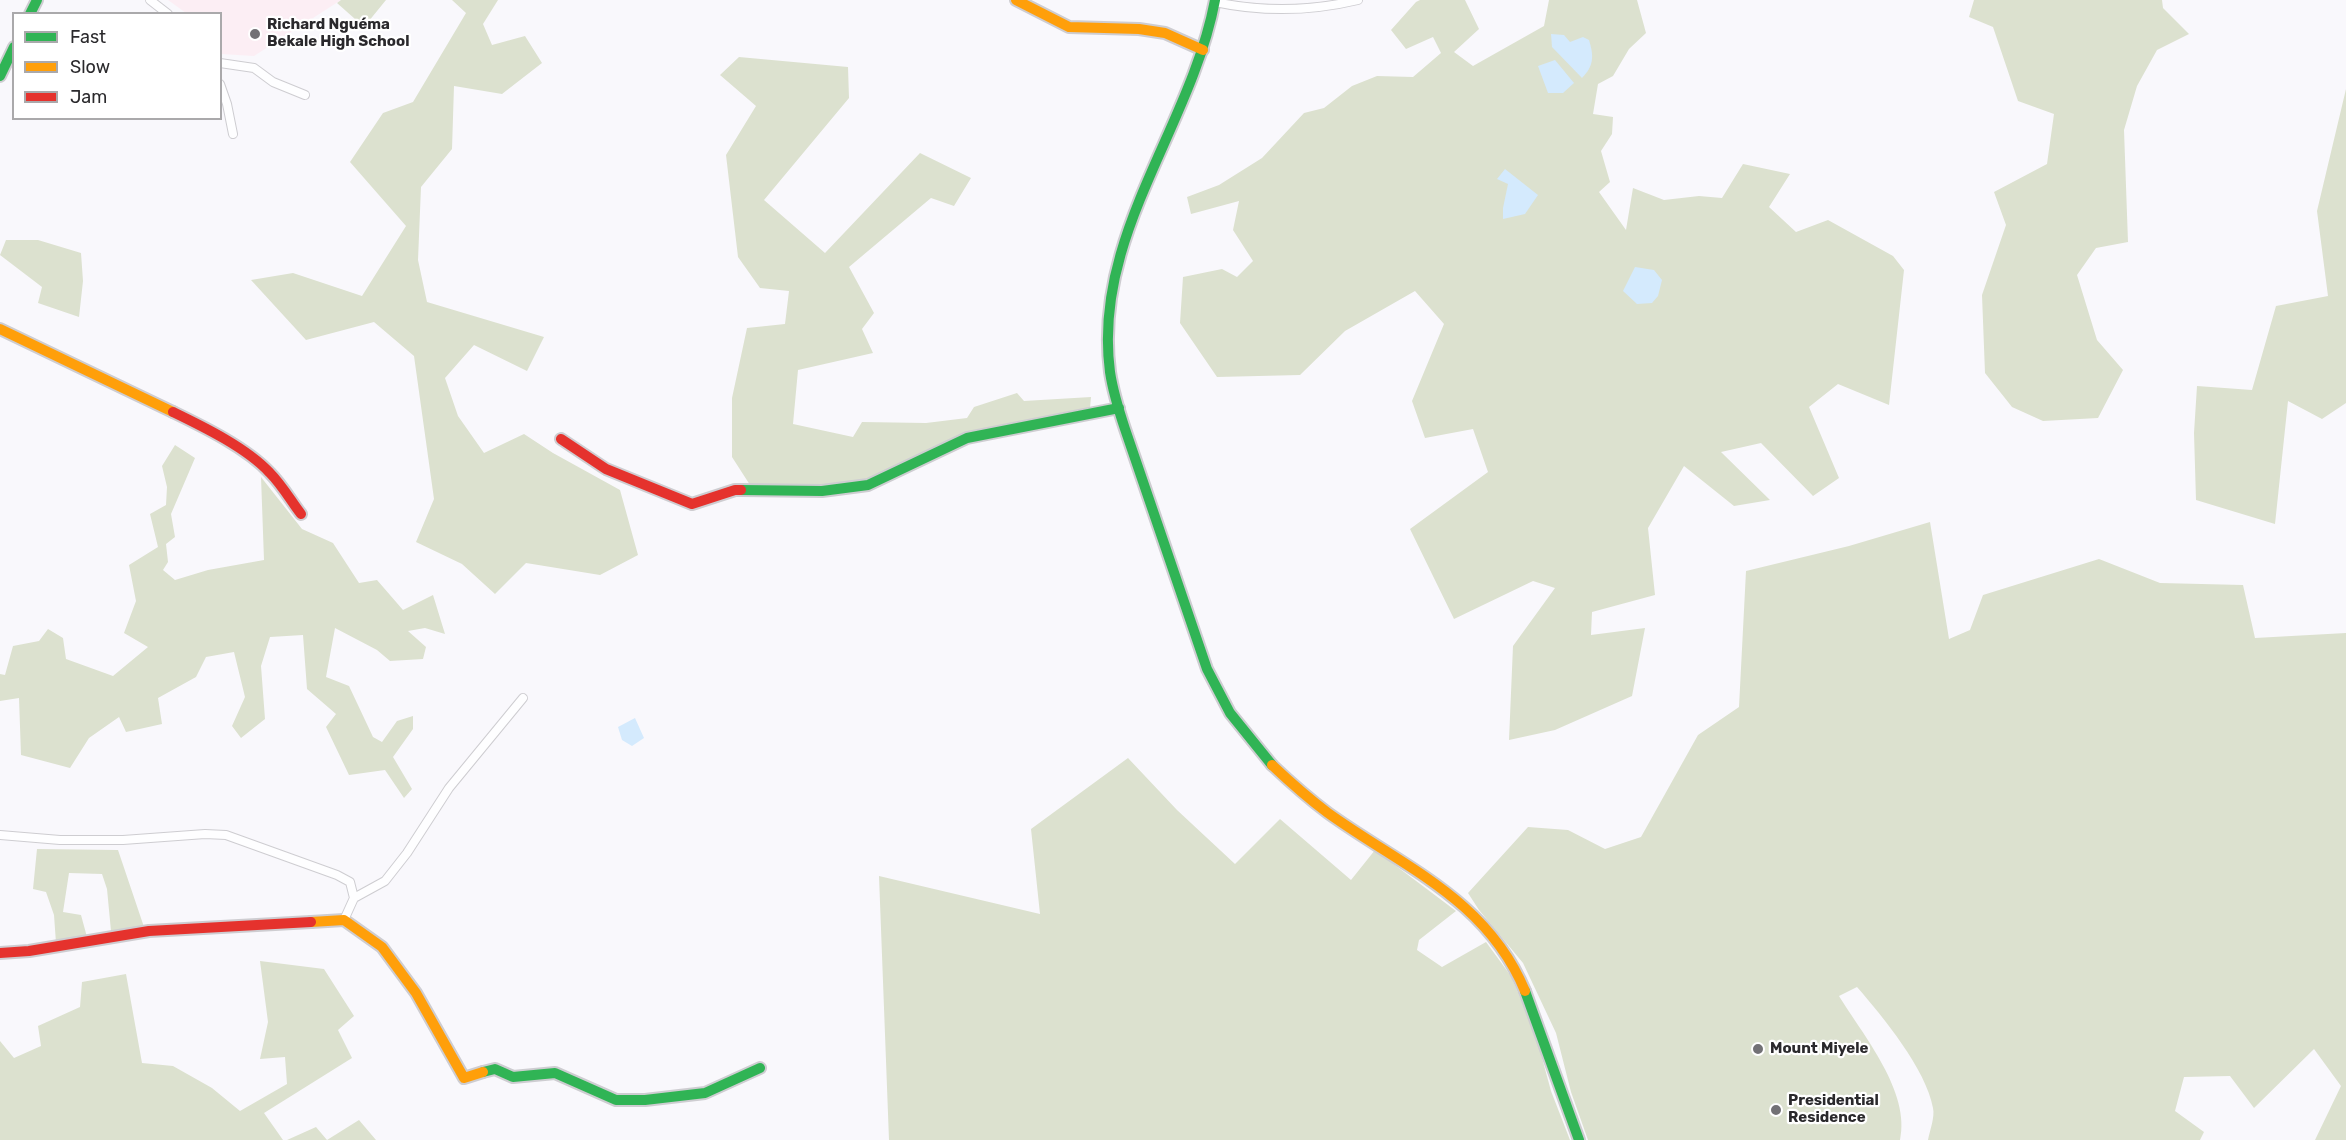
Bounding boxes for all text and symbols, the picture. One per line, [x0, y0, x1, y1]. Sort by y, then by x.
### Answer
legend [12, 12, 222, 120]
place label: Richard Nguéma Bekale High School [267, 16, 409, 51]
text: Fast [70, 26, 106, 48]
marker: Richard Nguéma Bekale High School [248, 27, 262, 41]
text: Slow [70, 56, 110, 78]
text: Jam [70, 86, 107, 108]
place label: Mount Miyele [1770, 1040, 1868, 1058]
marker: Mount Miyele [1751, 1042, 1765, 1056]
place label: Presidential Residence [1788, 1092, 1879, 1127]
marker: Presidential Residence [1769, 1103, 1783, 1117]

